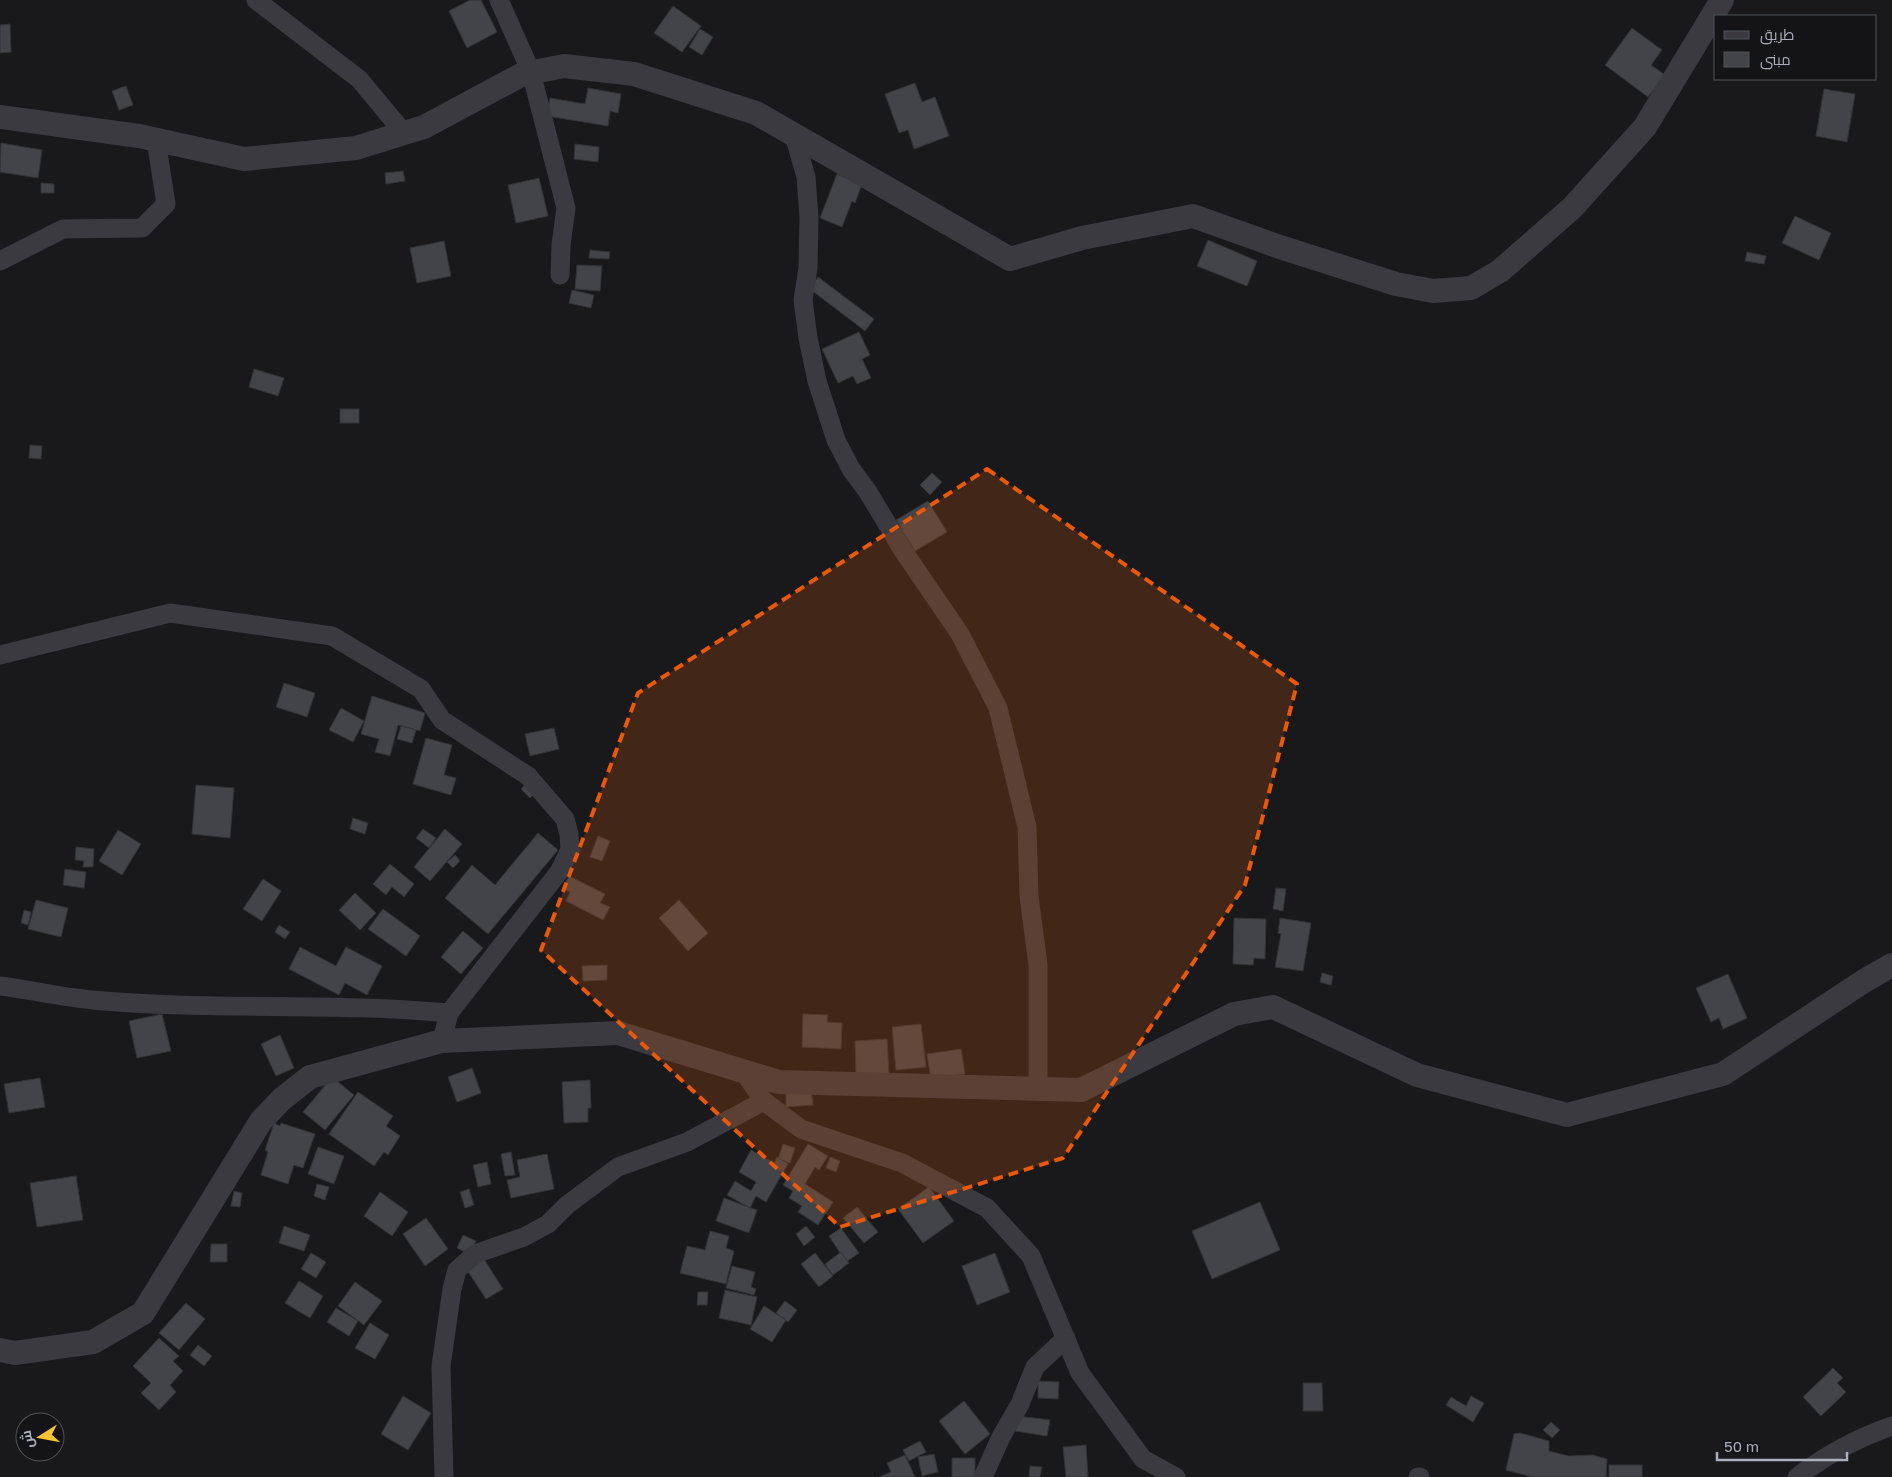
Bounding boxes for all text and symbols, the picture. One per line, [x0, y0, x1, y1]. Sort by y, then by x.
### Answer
legend [1714, 15, 1877, 80]
text: طريق [1760, 25, 1794, 45]
text: مبنى [1760, 50, 1791, 70]
north arrow [15, 1412, 65, 1462]
text: ش [17, 1429, 38, 1450]
scale bar [1717, 1430, 1847, 1462]
text: 50 m [1724, 1437, 1759, 1455]

